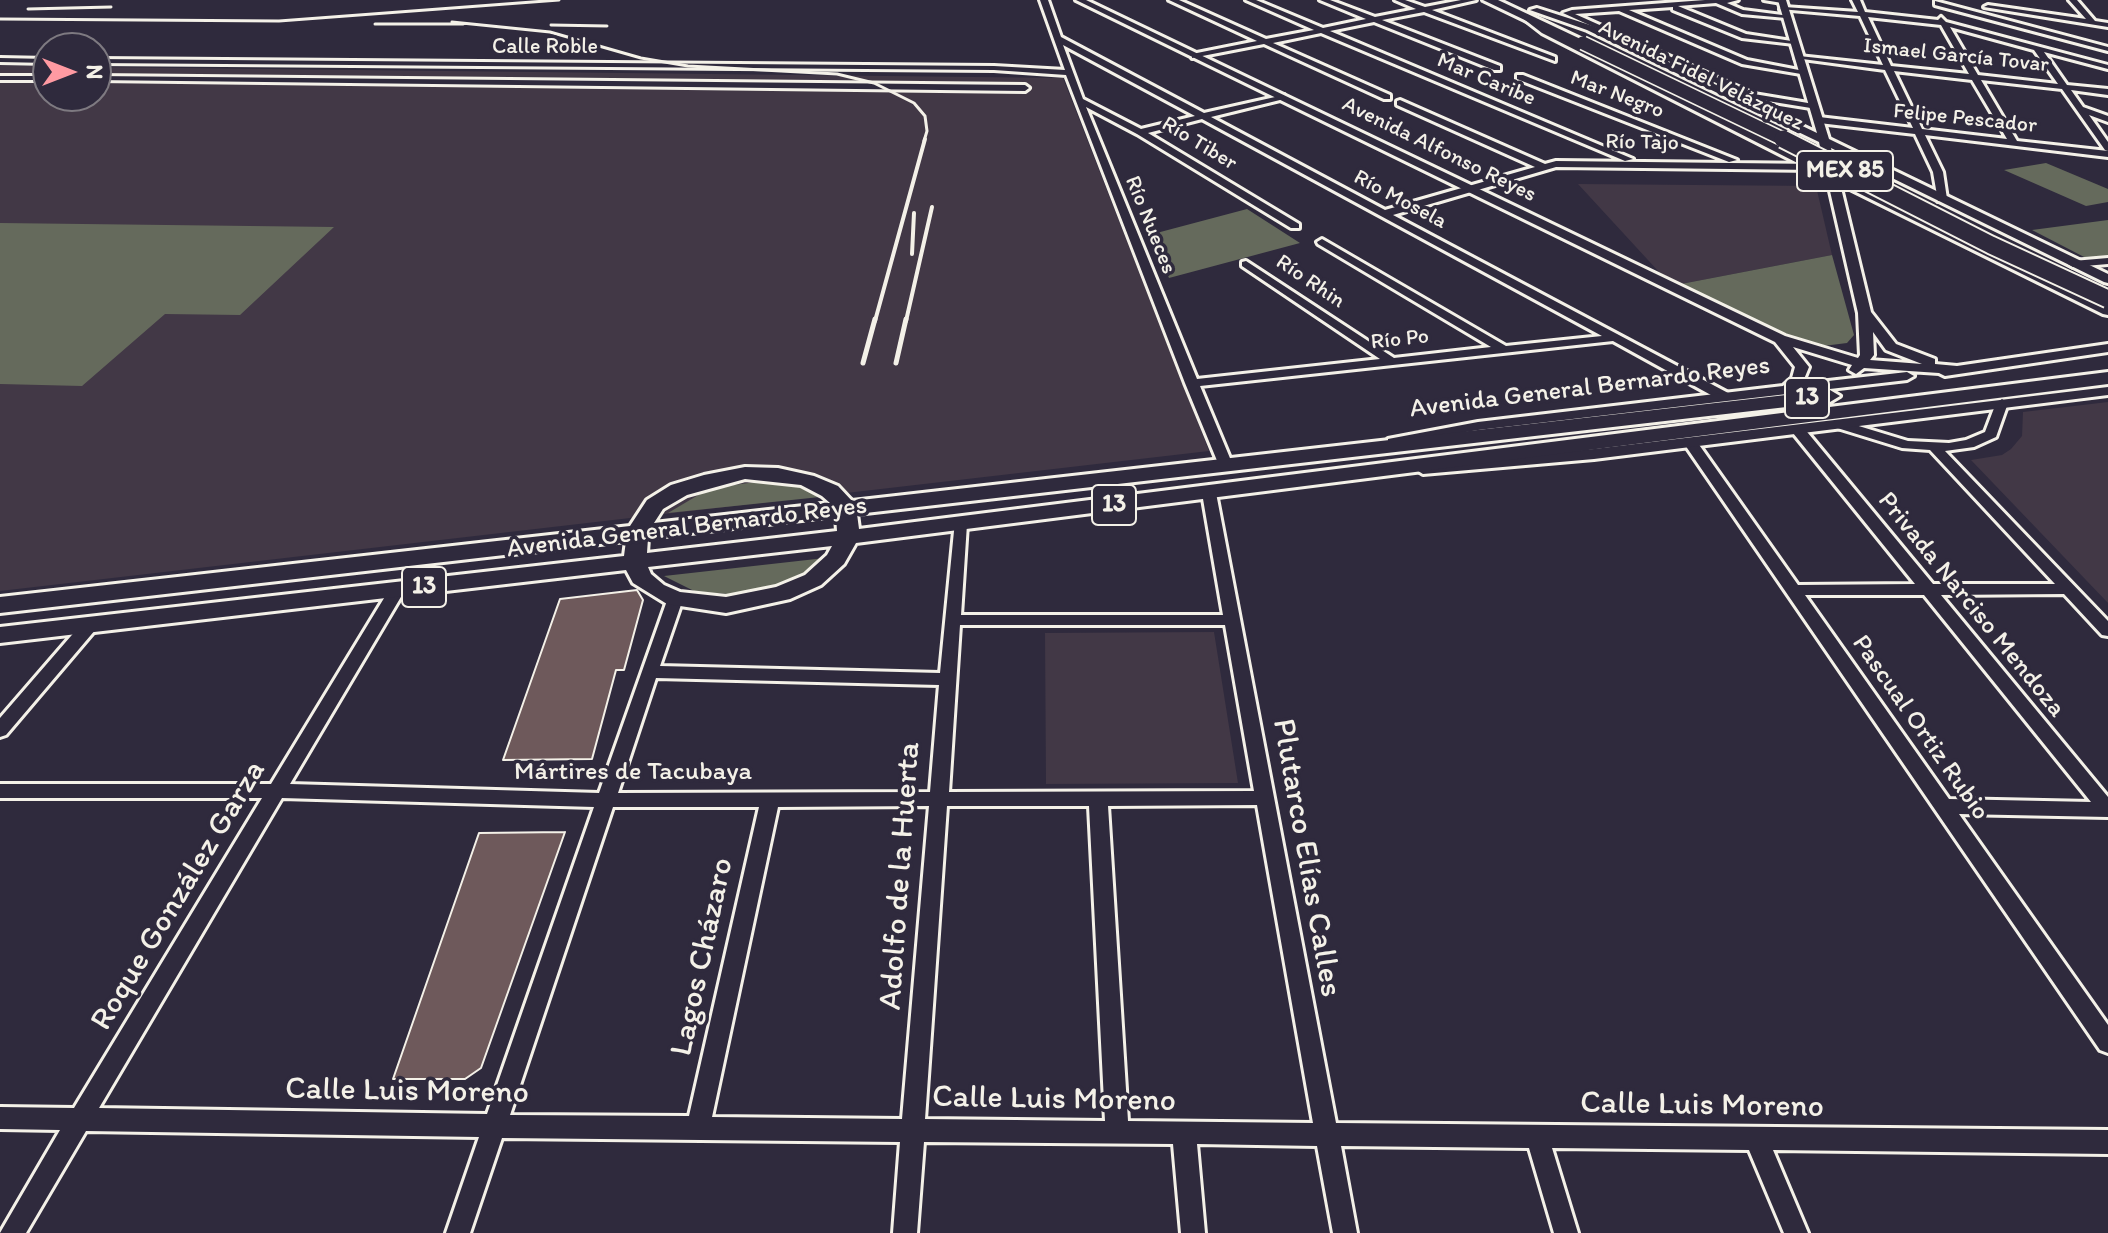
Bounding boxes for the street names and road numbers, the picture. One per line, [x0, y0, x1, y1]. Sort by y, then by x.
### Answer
street label: Avenida Fidel Velázquez [1594, 15, 1808, 137]
street label: Ismael García Tovar [1862, 33, 2050, 79]
street label: Calle Roble [492, 34, 598, 60]
street label: Mar Caribe [1433, 47, 1539, 113]
street label: Mar Negro [1566, 65, 1668, 125]
street label: Avenida Alfonso Reyes [1338, 92, 1540, 208]
street label: Felipe Pescador [1892, 98, 2038, 140]
street label: Río Tiber [1157, 111, 1241, 177]
street label: Río Tajo [1605, 129, 1679, 157]
road number: MEX 85 [1797, 151, 1893, 191]
street label: Río Mosela [1349, 165, 1451, 235]
street label: Río Nueces [1118, 172, 1182, 278]
street label: Río Rhin [1270, 249, 1350, 315]
street label: Río Po [1370, 324, 1430, 356]
street label: Avenida General Bernardo Reyes [1408, 350, 1772, 426]
road number: 13 [1785, 378, 1829, 418]
road number: 13 [1092, 485, 1136, 525]
street label: Privada Narciso Mendoza [1870, 486, 2072, 724]
street label: Avenida General Bernardo Reyes [505, 490, 869, 566]
road number: 13 [402, 567, 446, 607]
street label: Pascual Ortiz Rubio [1844, 629, 1996, 827]
street label: Plutarco Elías Calles [1263, 716, 1349, 1000]
street label: Adolfo de la Huerta [872, 741, 930, 1011]
street label: Roque González Garza [83, 754, 275, 1038]
street label: Mártires de Tacubaya [514, 756, 752, 788]
street label: Lagos Cházaro [663, 854, 743, 1060]
street label: Calle Luis Moreno [285, 1071, 529, 1113]
street label: Calle Luis Moreno [932, 1079, 1176, 1121]
street label: Calle Luis Moreno [1580, 1085, 1824, 1127]

